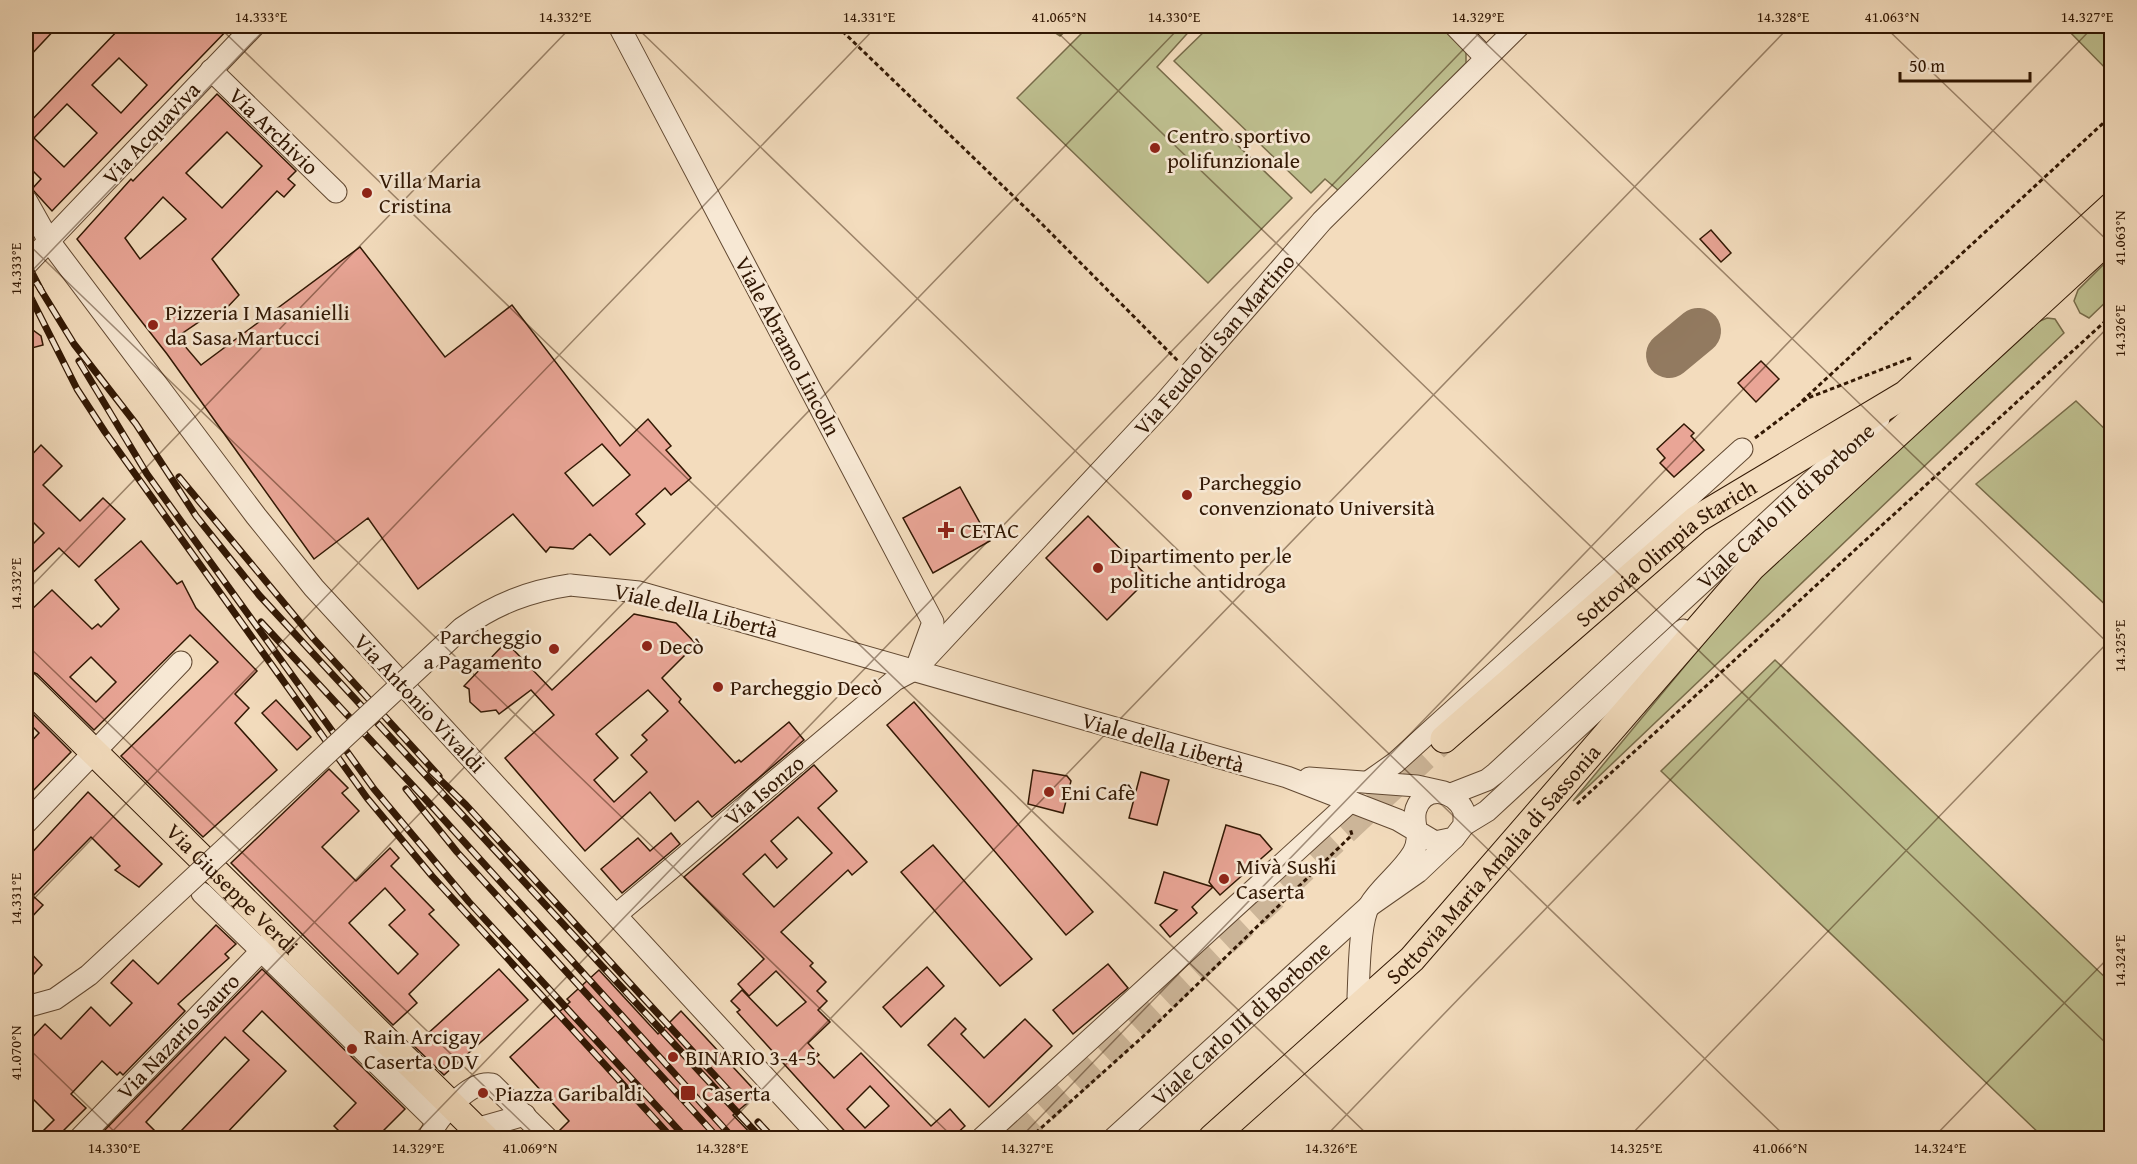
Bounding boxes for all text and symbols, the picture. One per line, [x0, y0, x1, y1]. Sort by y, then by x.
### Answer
text: 14.333°E [235, 6, 288, 27]
text: 14.332°E [539, 6, 592, 27]
text: 14.331°E [843, 6, 896, 27]
text: 41.065°N [1032, 6, 1087, 27]
text: 14.330°E [1148, 6, 1201, 27]
text: 14.329°E [1452, 6, 1505, 27]
text: 14.328°E [1757, 6, 1810, 27]
text: 41.063°N [1865, 6, 1920, 27]
text: 14.327°E [2061, 6, 2114, 27]
scale bar [1900, 45, 2030, 83]
text: 50 m [1909, 52, 1945, 79]
street label: Via Acquaviva [95, 74, 208, 192]
street label: Via Archivio [222, 80, 326, 182]
place label: Centro sportivo polifunzionale [1167, 119, 1311, 176]
marker: Centro sportivo polifunzionale [1148, 141, 1162, 155]
place label: Villa Maria Cristina [379, 164, 482, 221]
marker: Villa Maria Cristina [360, 186, 374, 200]
text: 41.063°N [2109, 210, 2130, 265]
text: 14.333°E [5, 242, 26, 295]
street label: Via Feudo di San Martino [1126, 246, 1302, 442]
street label: Viale Abramo Lincoln [727, 251, 849, 442]
place label: Pizzeria I Masanielli da Sasa Martucci [165, 296, 350, 353]
text: 14.326°E [2109, 304, 2130, 357]
marker: Pizzeria I Masanielli da Sasa Martucci [146, 318, 160, 332]
street label: Viale Carlo III di Borbone [1689, 415, 1881, 596]
place label: Parcheggio convenzionato Università [1199, 466, 1436, 523]
street label: Sottovia Olimpia Starich [1568, 471, 1763, 634]
marker: Parcheggio convenzionato Università [1180, 488, 1194, 502]
place label: CETAC [960, 514, 1019, 546]
marker: CETAC [937, 521, 955, 539]
place label: Dipartimento per le politiche antidroga [1110, 539, 1292, 596]
text: 14.332°E [5, 557, 26, 610]
marker: Dipartimento per le politiche antidroga [1091, 561, 1105, 575]
street label: Viale della Libertà [611, 574, 782, 646]
text: 14.325°E [2109, 619, 2130, 672]
place label: Parcheggio a Pagamento [424, 620, 542, 677]
street label: Via Antonio Vivaldi [347, 626, 493, 780]
place label: Decò [659, 630, 704, 662]
marker: Decò [640, 639, 654, 653]
marker: Parcheggio a Pagamento [547, 642, 561, 656]
place label: Parcheggio Decò [730, 671, 882, 703]
marker: Parcheggio Decò [711, 680, 725, 694]
street label: Viale della Libertà [1078, 703, 1249, 781]
street label: Sottovia Maria Amalia di Sassonia [1378, 737, 1608, 991]
street label: Via Isonzo [717, 747, 811, 833]
place label: Eni Cafè [1061, 776, 1135, 808]
marker: Eni Cafè [1042, 785, 1056, 799]
street label: Via Giuseppe Verdi [159, 816, 306, 962]
place label: Mivà Sushi Caserta [1236, 850, 1336, 907]
text: 14.331°E [5, 872, 26, 925]
marker: Mivà Sushi Caserta [1217, 872, 1231, 886]
street label: Viale Carlo III di Borbone [1144, 933, 1337, 1113]
text: 14.324°E [2109, 934, 2130, 987]
street label: Via Nazario Sauro [109, 966, 247, 1106]
place label: Rain Arcigay Caserta ODV [364, 1020, 481, 1077]
text: 41.070°N [5, 1025, 26, 1080]
place label: BINARIO 3-4-5 [685, 1041, 816, 1073]
marker: Rain Arcigay Caserta ODV [345, 1042, 359, 1056]
marker: BINARIO 3-4-5 [666, 1050, 680, 1064]
place label: Piazza Garibaldi [495, 1077, 642, 1109]
place label: Caserta [702, 1077, 771, 1109]
marker: Caserta [679, 1084, 697, 1102]
marker: Piazza Garibaldi [476, 1086, 490, 1100]
text: 14.330°E [88, 1137, 141, 1158]
text: 14.329°E [392, 1137, 445, 1158]
text: 41.069°N [503, 1137, 558, 1158]
text: 14.328°E [696, 1137, 749, 1158]
text: 14.327°E [1001, 1137, 1054, 1158]
text: 14.326°E [1305, 1137, 1358, 1158]
text: 14.325°E [1610, 1137, 1663, 1158]
text: 41.066°N [1753, 1137, 1808, 1158]
text: 14.324°E [1914, 1137, 1967, 1158]

